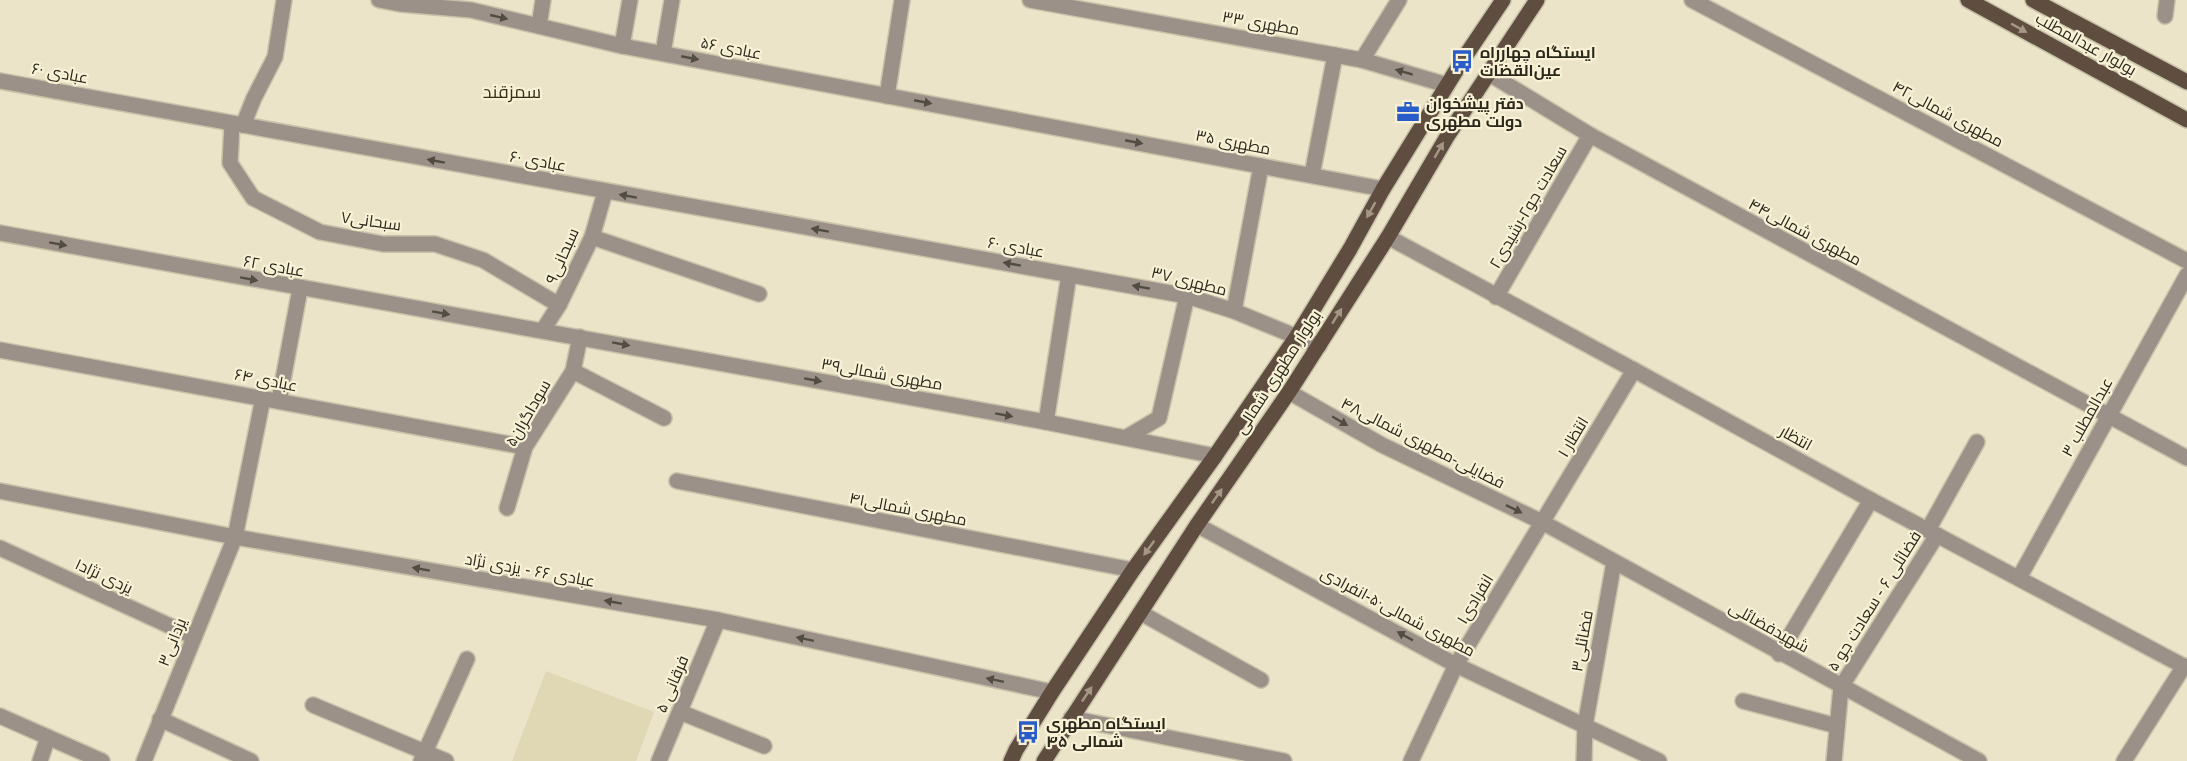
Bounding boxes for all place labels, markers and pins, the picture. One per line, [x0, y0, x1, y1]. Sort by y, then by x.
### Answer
place label: ایستگاه چهارراه عین‌القضات [1480, 44, 1596, 80]
bus stop icon: ایستگاه چهارراه عین‌القضات [1449, 48, 1475, 74]
place label: دفتر پیشخوان دولت مطهری [1426, 95, 1524, 131]
office icon: دفتر پیشخوان دولت مطهری [1395, 99, 1421, 125]
place label: ایستگاه مطهری شمالی ۴۵ [1046, 715, 1166, 751]
bus stop icon: ایستگاه مطهری شمالی ۴۵ [1015, 719, 1041, 745]

